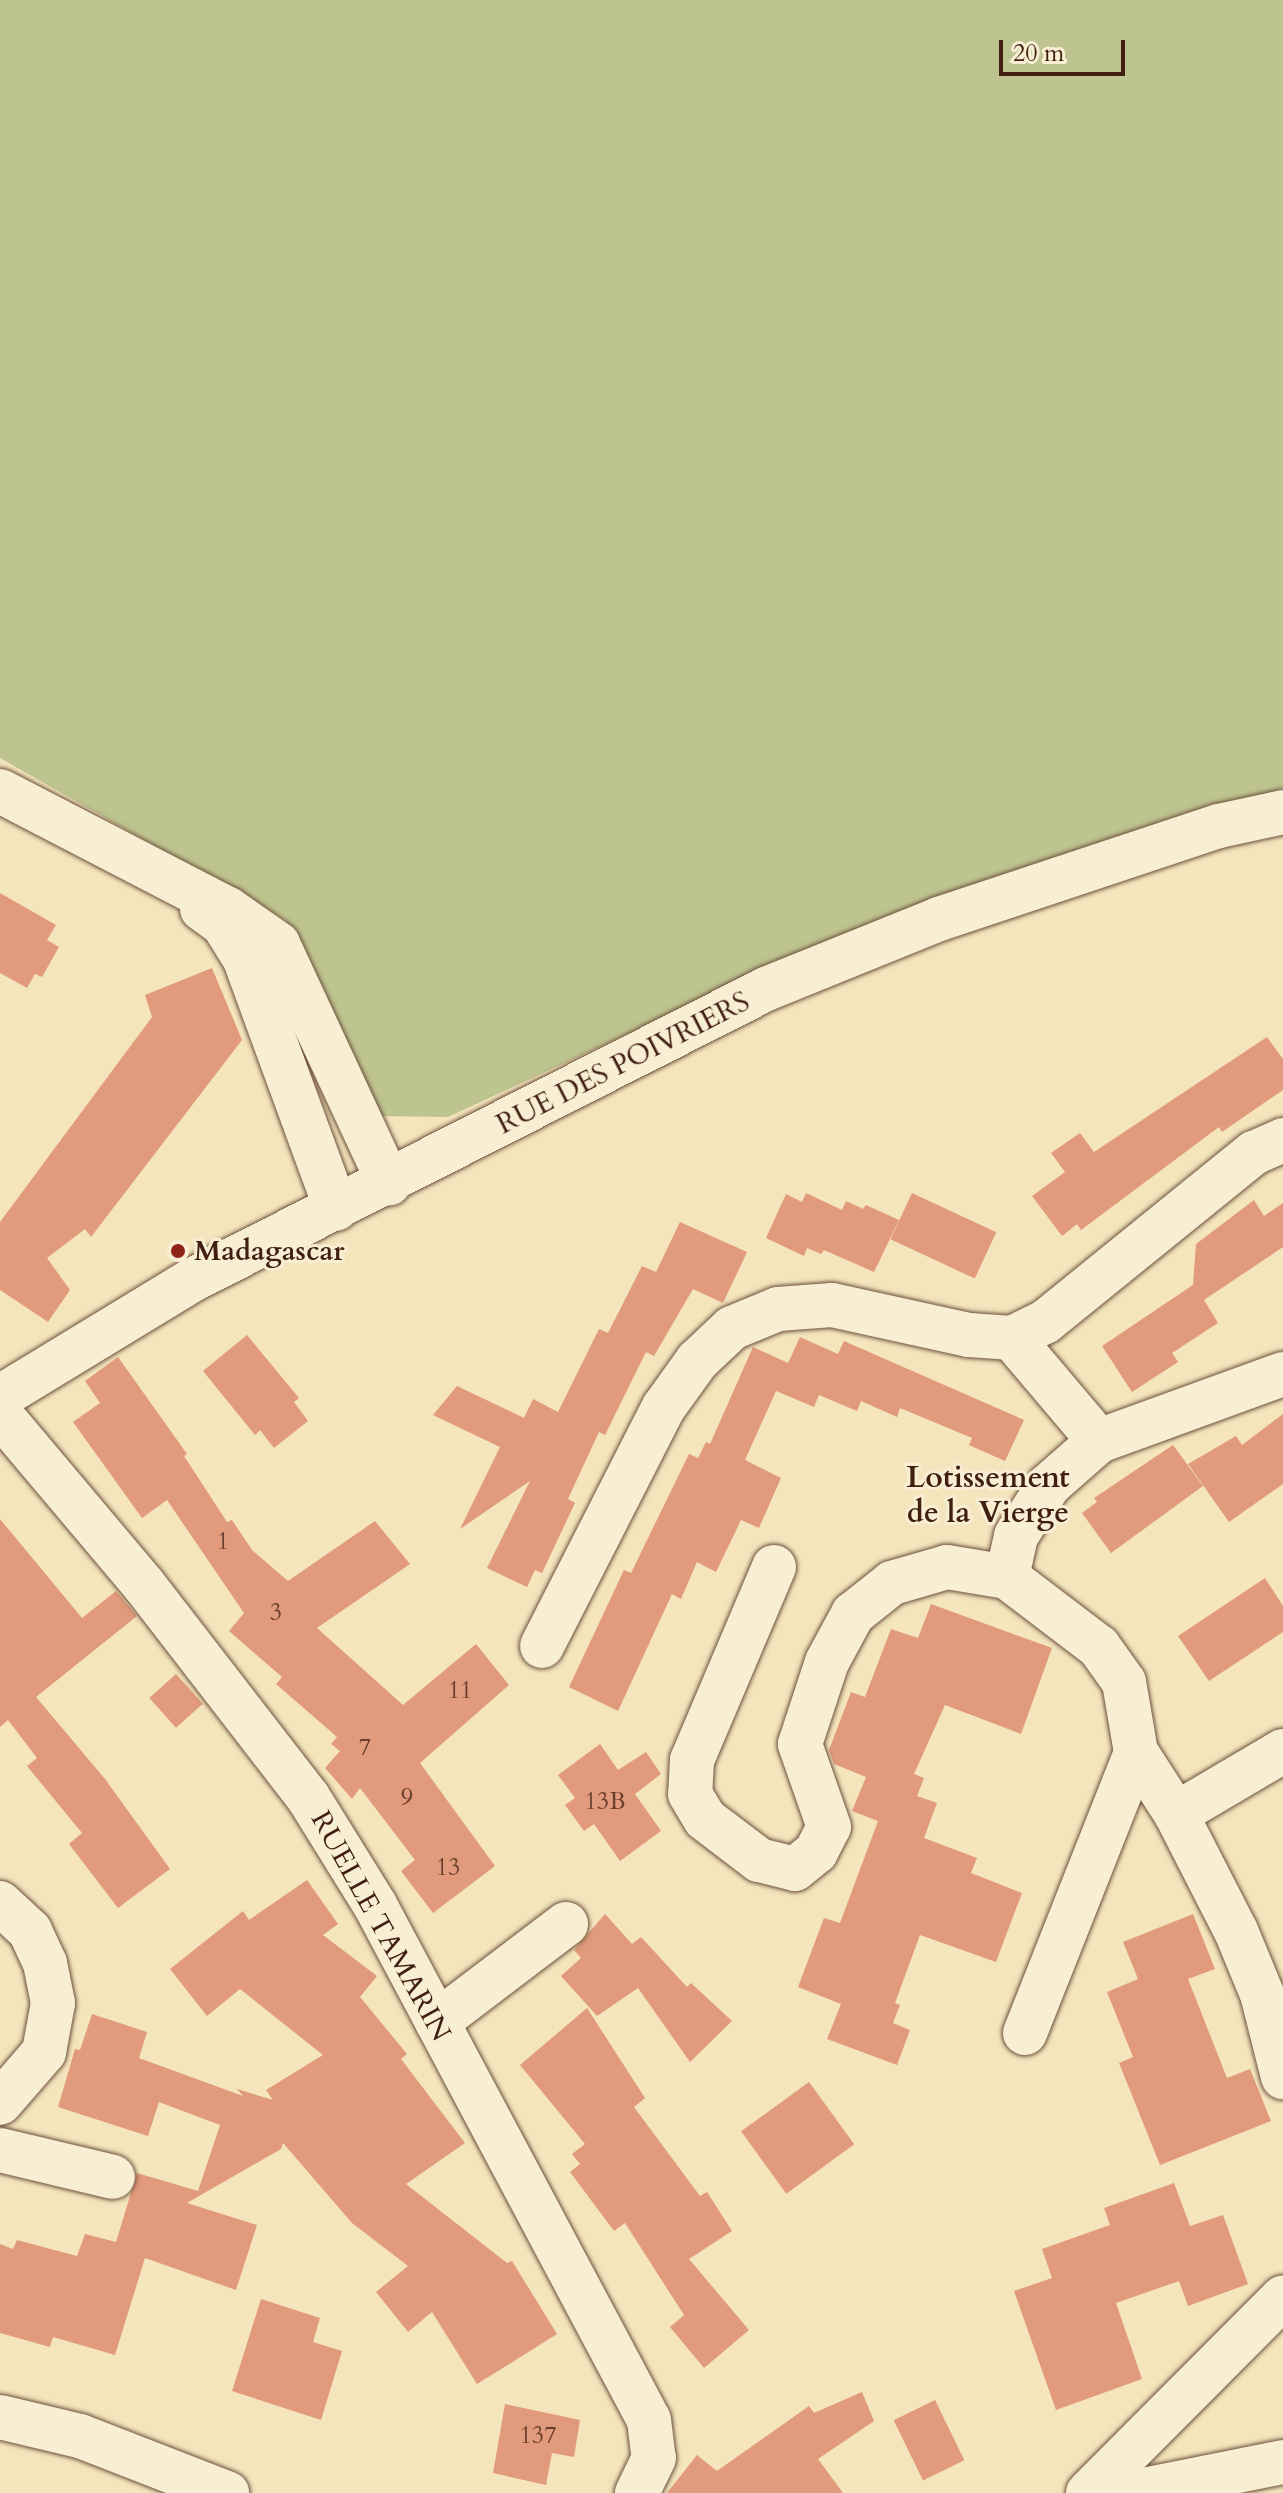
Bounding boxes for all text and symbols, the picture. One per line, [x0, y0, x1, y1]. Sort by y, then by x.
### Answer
scale bar [1003, 24, 1129, 74]
text: 20 m [1013, 37, 1064, 70]
street label: RUE DES POIVRIERS [491, 985, 755, 1141]
place label: Madagascar [194, 1234, 345, 1268]
marker: Madagascar [169, 1242, 187, 1260]
district label: Lotissement de la Vierge [906, 1460, 1070, 1530]
house number: 1 [217, 1528, 229, 1556]
house number: 3 [270, 1599, 282, 1627]
house number: 11 [448, 1677, 472, 1705]
house number: 7 [359, 1734, 371, 1762]
house number: 9 [401, 1784, 413, 1812]
house number: 13B [585, 1788, 625, 1816]
street label: RUELLE TAMARIN [304, 1805, 458, 2047]
house number: 13 [436, 1854, 460, 1882]
house number: 137 [520, 2422, 556, 2450]

